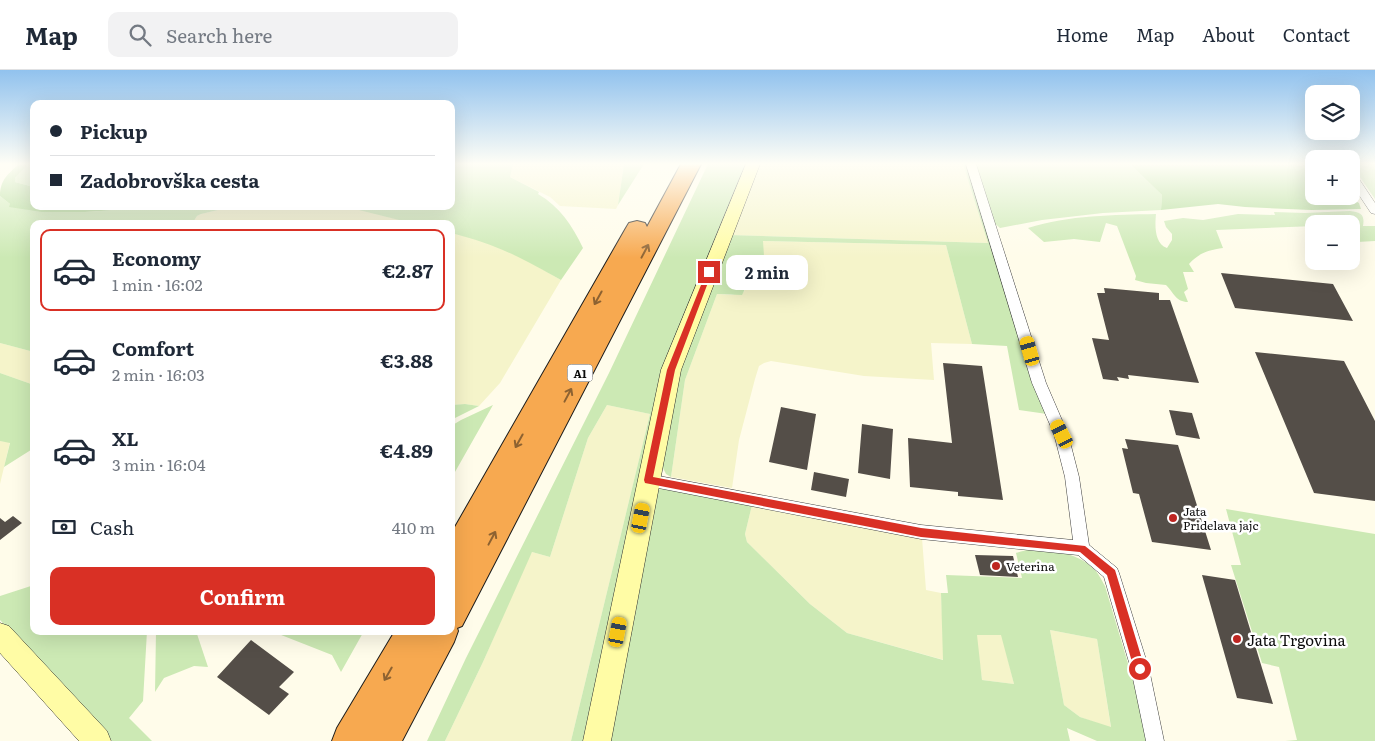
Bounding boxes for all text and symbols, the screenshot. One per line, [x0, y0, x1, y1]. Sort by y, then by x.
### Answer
search box [108, 12, 458, 57]
text: Map [25, 17, 78, 52]
icon: search [126, 21, 154, 49]
text: Search here [166, 21, 272, 49]
text: Home [1056, 21, 1108, 48]
text: Map [1136, 21, 1174, 48]
text: About [1202, 21, 1255, 48]
text: Contact [1283, 21, 1350, 48]
map controls [1305, 85, 1360, 270]
button: layers [1305, 85, 1360, 140]
text: Pickup [80, 117, 148, 145]
button: + [1305, 150, 1360, 205]
text: Zadobrovška cesta [80, 166, 259, 194]
button: − [1305, 215, 1360, 270]
text: Economy [112, 244, 201, 272]
one-way arrow [640, 244, 650, 259]
icon: car [52, 248, 97, 293]
callout: 2 min [726, 254, 809, 290]
text: €2.87 [382, 256, 433, 284]
text: 2 min [745, 260, 789, 284]
route end [698, 261, 720, 283]
text: 1 min · 16:02 [112, 272, 203, 296]
one-way arrow [592, 291, 602, 305]
text: Comfort [112, 334, 194, 362]
car [1018, 335, 1041, 367]
icon: car [52, 338, 97, 383]
text: €3.88 [381, 346, 433, 374]
text: 2 min · 16:03 [112, 362, 205, 386]
road number: A1 [568, 364, 592, 382]
one-way arrow [563, 387, 573, 402]
car [1048, 417, 1075, 451]
text: XL [112, 424, 139, 452]
icon: car [52, 428, 97, 473]
one-way arrow [514, 433, 524, 448]
text: €4.89 [380, 436, 433, 464]
text: 3 min · 16:04 [112, 452, 206, 476]
car [630, 502, 651, 534]
place label: Jata Pridelava jajc [1183, 502, 1258, 534]
marker: Jata Pridelava jajc [1167, 512, 1179, 524]
icon: cash [50, 513, 78, 541]
text: Cash [90, 513, 134, 541]
text: 410 m [392, 515, 435, 539]
one-way arrow [488, 531, 497, 546]
place label: Veterina [1006, 557, 1055, 575]
marker: Veterina [990, 560, 1002, 572]
button: Confirm [50, 567, 435, 625]
car [607, 616, 628, 648]
place label: Jata Trgovina [1247, 628, 1347, 651]
marker: Jata Trgovina [1231, 633, 1243, 645]
route start [1129, 658, 1151, 680]
one-way arrow [383, 666, 393, 680]

